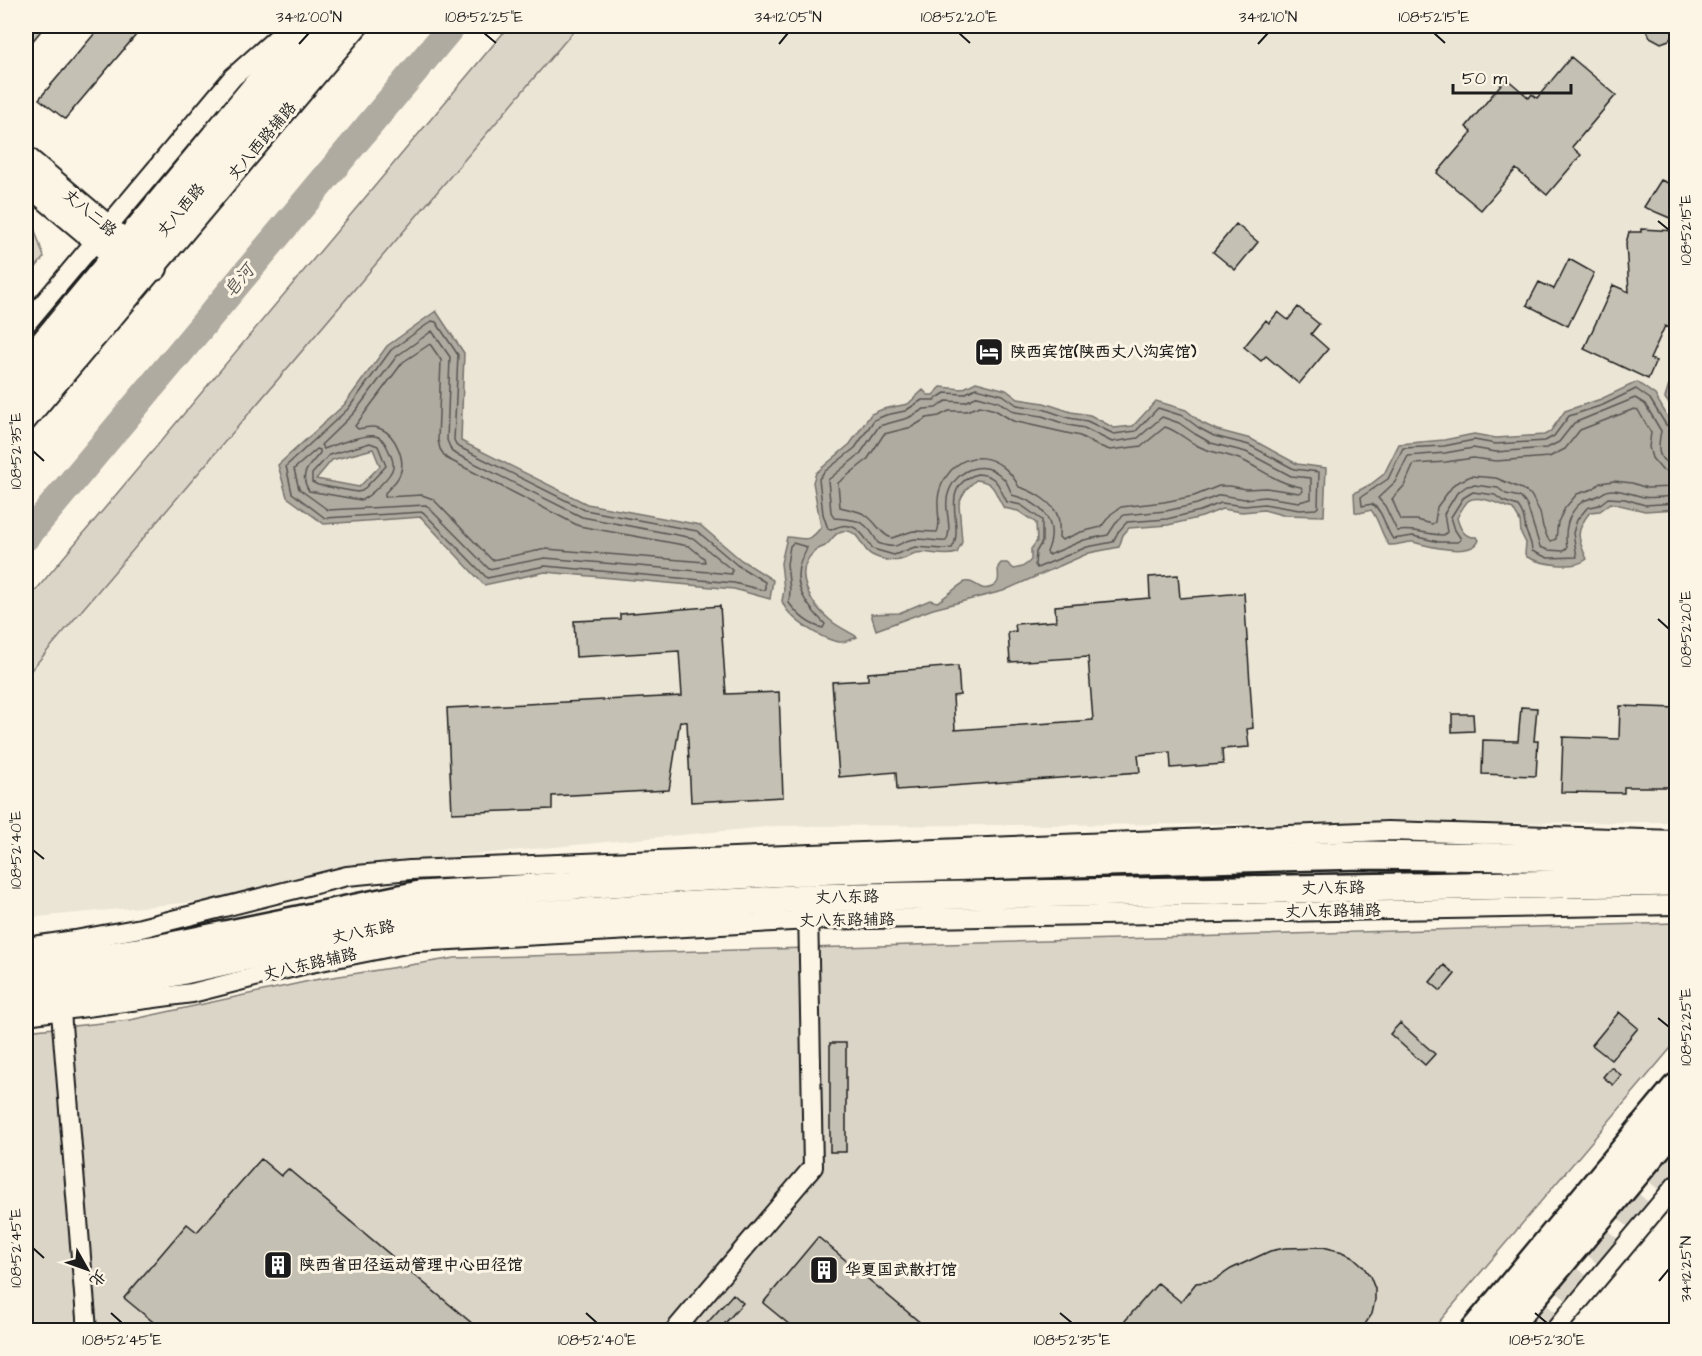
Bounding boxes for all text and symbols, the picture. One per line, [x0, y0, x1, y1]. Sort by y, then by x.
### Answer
text: 34°12'00"N [276, 7, 342, 28]
text: 108°52'25"E [445, 7, 523, 28]
text: 34°12'05"N [754, 7, 822, 28]
text: 108°52'20"E [921, 7, 997, 28]
text: 34°12'10"N [1239, 7, 1297, 28]
text: 108°52'15"E [1398, 7, 1470, 28]
scale bar [1453, 57, 1572, 95]
text: 50 m [1462, 66, 1507, 91]
street label: 丈八西路辅路 [223, 97, 301, 185]
street label: 丈八西路 [152, 178, 210, 242]
street label: 丈八二路 [58, 184, 122, 242]
text: 108°52'15"E [1676, 194, 1697, 266]
water label: 皂河 [218, 257, 262, 303]
hotel icon: 陕西宾馆(陕西丈八沟宾馆) [973, 336, 1005, 368]
place label: 陕西宾馆(陕西丈八沟宾馆) [1010, 341, 1197, 363]
text: 108°52'35"E [6, 413, 27, 489]
text: 108°52'20"E [1676, 591, 1697, 667]
text: 108°52'40"E [6, 811, 27, 889]
street label: 丈八东路 [1301, 876, 1365, 900]
street label: 丈八东路 [815, 885, 879, 909]
street label: 丈八东路辅路 [1285, 899, 1381, 923]
street label: 丈八东路辅路 [799, 908, 895, 932]
street label: 丈八东路 [329, 915, 397, 949]
street label: 丈八东路辅路 [261, 942, 359, 986]
text: 108°52'25"E [1676, 988, 1697, 1066]
text: 108°52'45"E [6, 1208, 27, 1288]
text: 34°12'25"N [1676, 1236, 1697, 1302]
north arrow [57, 1239, 117, 1299]
building icon: 陕西省田径运动管理中心田径馆 [262, 1249, 294, 1281]
place label: 陕西省田径运动管理中心田径馆 [299, 1254, 523, 1276]
building icon: 华夏国武散打馆 [808, 1254, 840, 1286]
place label: 华夏国武散打馆 [845, 1259, 957, 1281]
text: 北 [84, 1265, 111, 1291]
text: 108°52'45"E [82, 1330, 162, 1351]
text: 108°52'40"E [558, 1330, 636, 1351]
text: 108°52'35"E [1034, 1330, 1110, 1351]
text: 108°52'30"E [1509, 1330, 1585, 1351]

